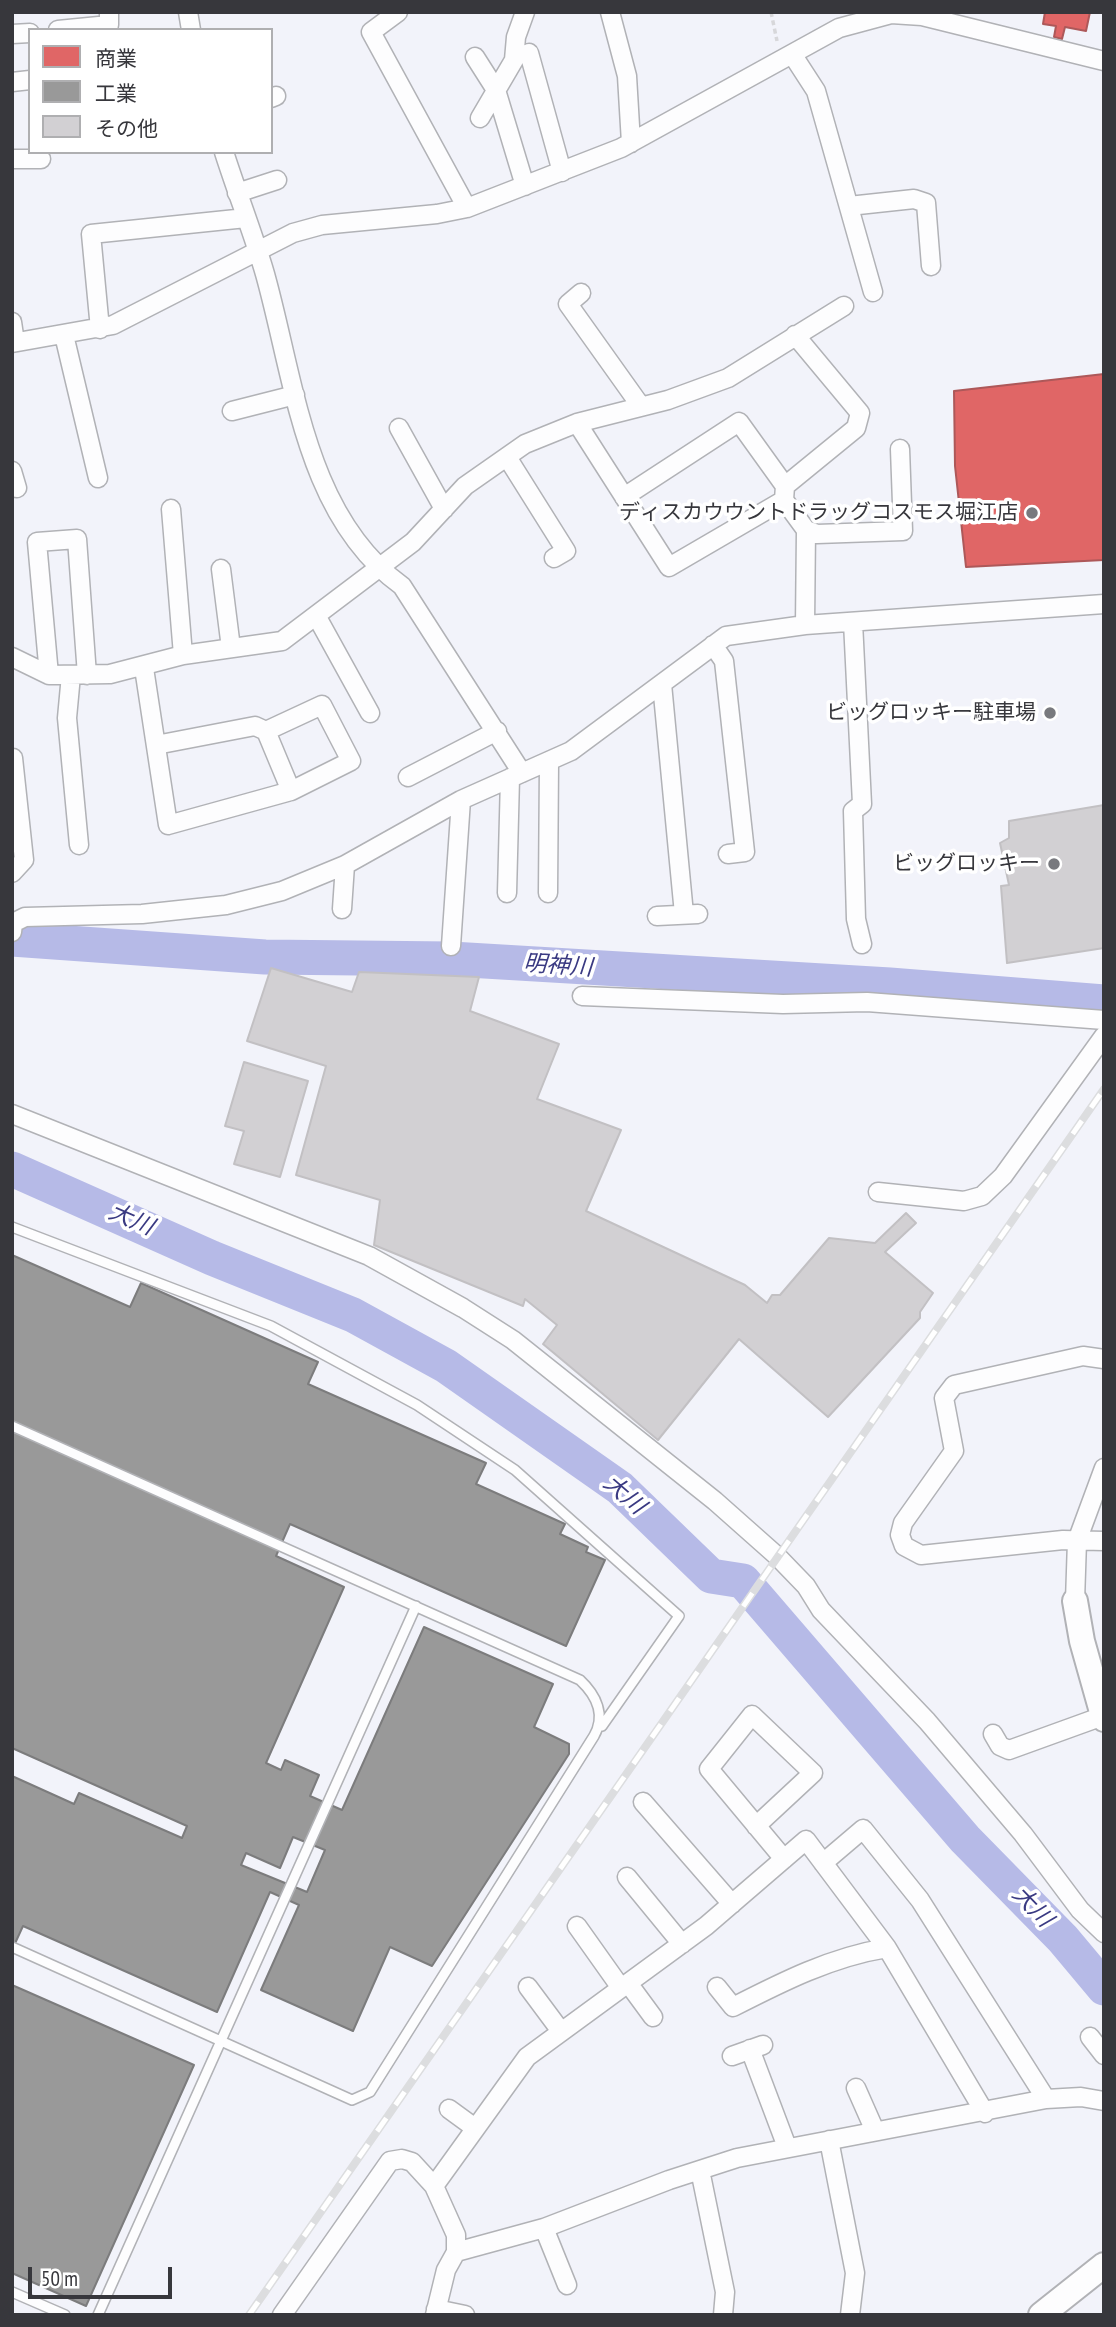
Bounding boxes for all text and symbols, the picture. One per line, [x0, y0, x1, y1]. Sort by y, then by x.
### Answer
legend [28, 28, 273, 154]
text: 商業 [95, 45, 137, 72]
text: 工業 [95, 80, 137, 107]
text: その他 [95, 115, 158, 142]
place label: ディスカウウントドラッグコスモス堀江店 [619, 500, 1018, 526]
marker: ディスカウウントドラッグコスモス堀江店 [1024, 505, 1040, 521]
place label: ビッグロッキー駐車場 [826, 700, 1036, 726]
marker: ビッグロッキー駐車場 [1042, 705, 1058, 721]
place label: ビッグロッキー [893, 851, 1040, 877]
marker: ビッグロッキー [1046, 856, 1062, 872]
water label: 明神川 [523, 950, 593, 982]
water label: 大川 [104, 1198, 158, 1242]
water label: 大川 [598, 1469, 650, 1521]
water label: 大川 [1006, 1881, 1058, 1933]
scale bar [32, 2254, 175, 2298]
text: 50 m [41, 2265, 78, 2292]

